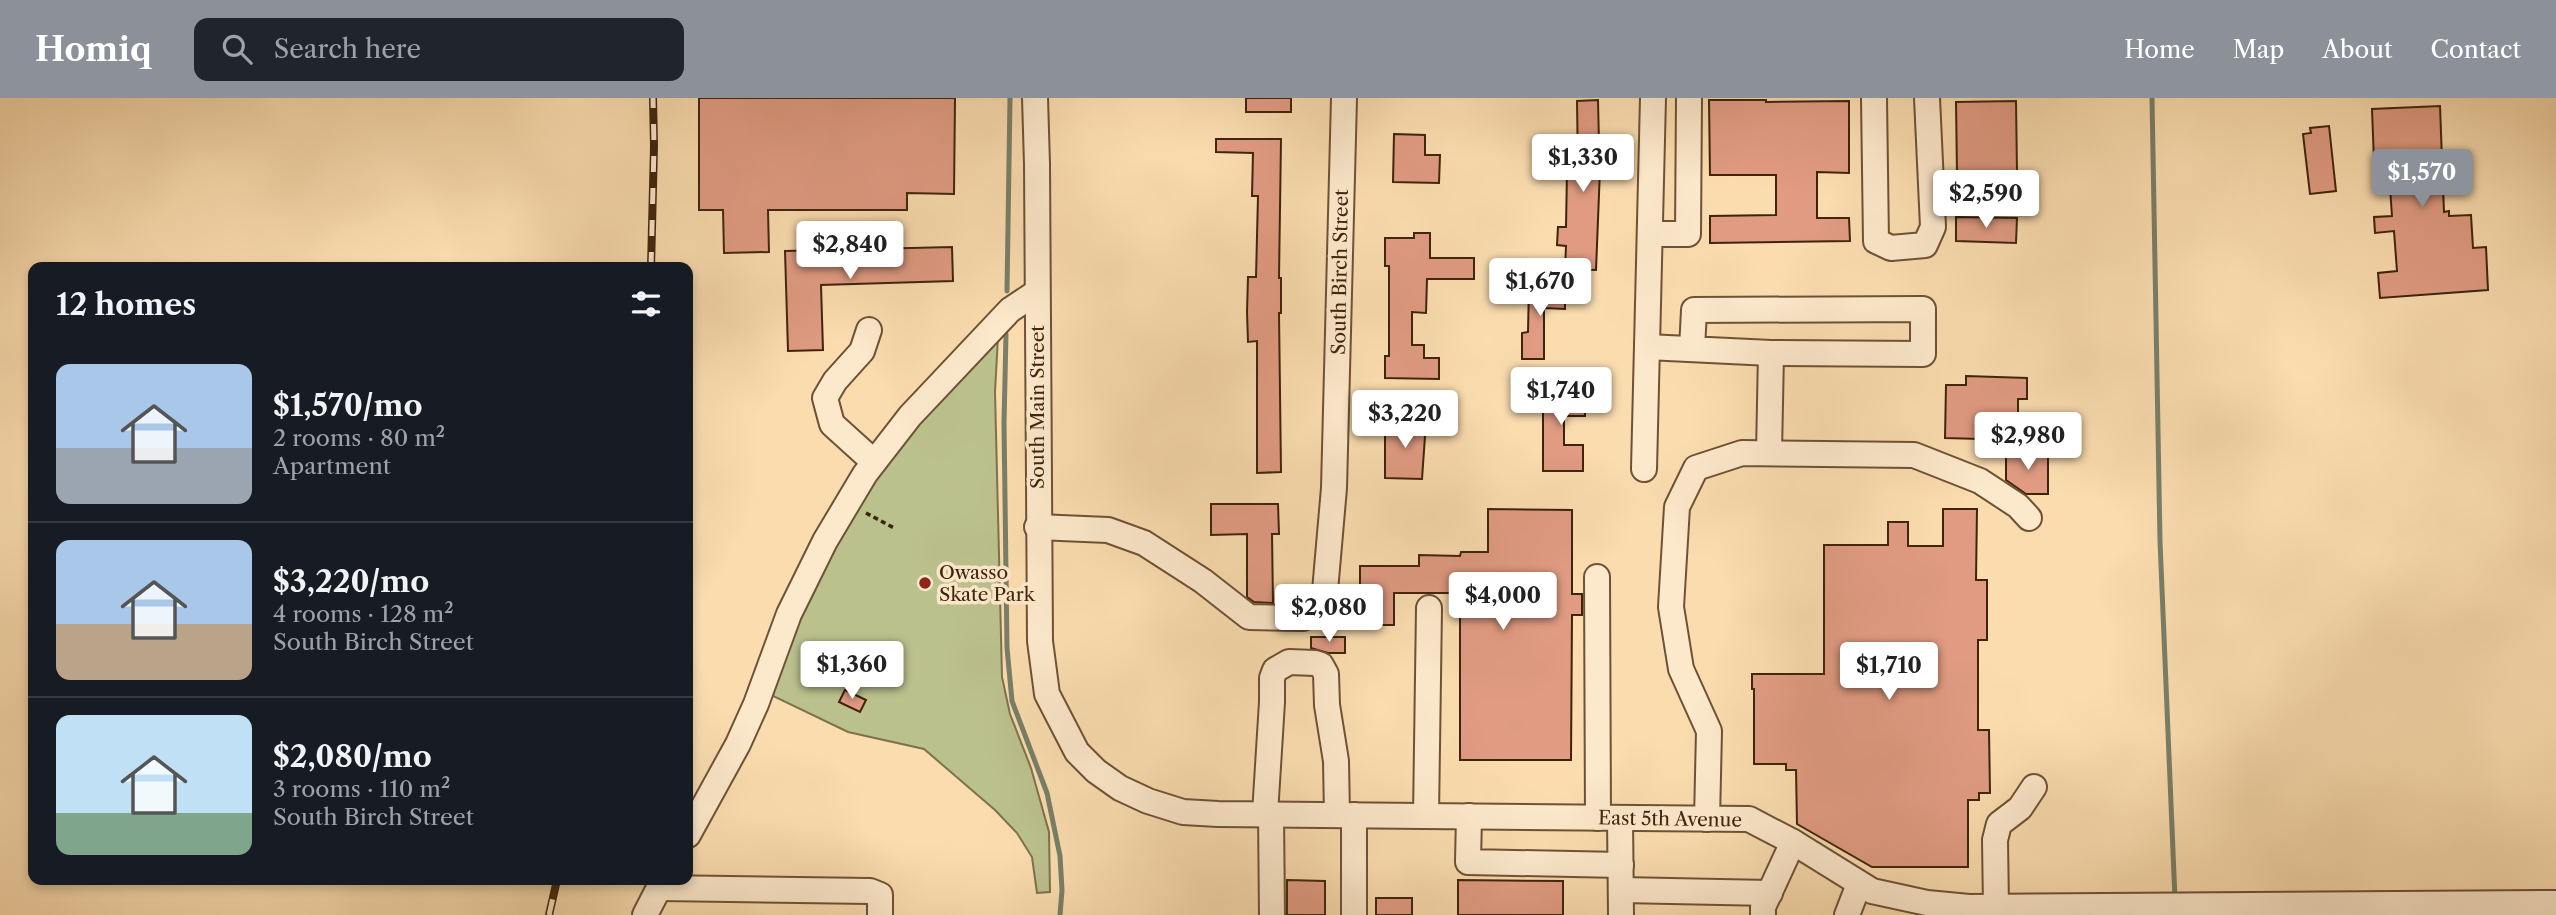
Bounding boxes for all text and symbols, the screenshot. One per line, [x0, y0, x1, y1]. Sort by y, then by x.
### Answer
search box [194, 18, 684, 81]
text: Homiq [35, 29, 152, 70]
icon: search [218, 30, 256, 68]
text: Search here [274, 33, 421, 65]
text: Home [2124, 35, 2195, 64]
text: Map [2233, 35, 2284, 64]
text: About [2322, 35, 2393, 64]
text: Contact [2431, 35, 2521, 64]
pin: $1,330 [1526, 134, 1640, 194]
text: $1,330 [1548, 143, 1618, 171]
pin: $1,570 [2365, 150, 2479, 209]
text: $1,570 [2388, 158, 2456, 186]
pin: $2,590 [1929, 170, 2043, 230]
text: $2,590 [1949, 179, 2023, 207]
street label: South Birch Street [1327, 189, 1353, 355]
pin: $2,840 [793, 222, 907, 281]
text: $2,840 [812, 230, 888, 258]
pin: $1,670 [1483, 258, 1597, 318]
text: $1,670 [1505, 267, 1575, 295]
icon: filters [627, 285, 665, 323]
text: 12 homes [56, 286, 196, 323]
street label: South Main Street [1026, 325, 1049, 489]
pin: $1,740 [1504, 368, 1618, 427]
text: $1,740 [1527, 376, 1595, 404]
text: $1,570/mo [273, 387, 423, 424]
pin: $3,220 [1348, 390, 1462, 450]
icon: home [112, 392, 196, 476]
text: $3,220 [1368, 399, 1442, 427]
pin: $2,980 [1971, 412, 2085, 472]
text: $2,980 [1991, 421, 2065, 449]
text: 2 rooms · 80 m² [273, 424, 445, 452]
text: Apartment [273, 452, 391, 480]
place label: Owasso Skate Park [939, 561, 1036, 606]
text: $3,220/mo [273, 563, 429, 600]
icon: home [112, 568, 196, 652]
pin: $4,000 [1446, 573, 1560, 632]
marker: Owasso Skate Park [917, 575, 933, 591]
text: $4,000 [1465, 581, 1541, 609]
pin: $2,080 [1272, 584, 1386, 644]
text: $2,080 [1291, 593, 1367, 621]
text: 4 rooms · 128 m² [273, 600, 454, 628]
text: South Birch Street [273, 628, 474, 656]
pin: $1,360 [795, 642, 909, 701]
pin: $1,710 [1832, 642, 1946, 702]
text: $1,360 [817, 650, 887, 678]
text: $1,710 [1856, 651, 1922, 679]
text: $2,080/mo [273, 738, 432, 775]
icon: home [112, 743, 196, 827]
text: 3 rooms · 110 m² [273, 775, 450, 803]
text: South Birch Street [273, 803, 474, 831]
street label: East 5th Avenue [1598, 806, 1742, 832]

